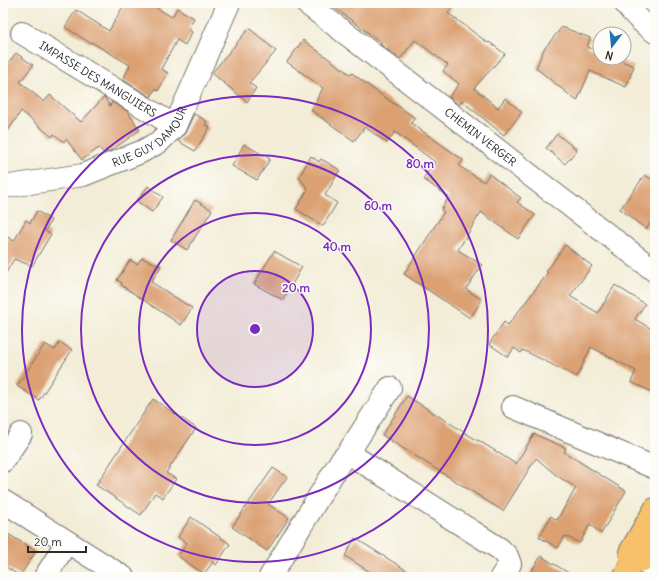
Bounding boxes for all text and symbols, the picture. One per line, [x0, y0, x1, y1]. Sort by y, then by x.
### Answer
north arrow [592, 26, 632, 66]
street label: IMPASSE DES MANGUIERS [37, 38, 159, 120]
text: N [604, 48, 615, 63]
street label: RUE GUY DAMOUR [110, 104, 190, 170]
street label: CHEMIN VERGER [442, 105, 519, 169]
text: 80 m [406, 156, 435, 171]
text: 60 m [364, 198, 393, 213]
text: 40 m [323, 239, 352, 254]
text: 20 m [282, 280, 310, 295]
centre of rings [248, 322, 262, 336]
scale bar [28, 528, 86, 554]
text: 20 m [34, 534, 62, 549]

